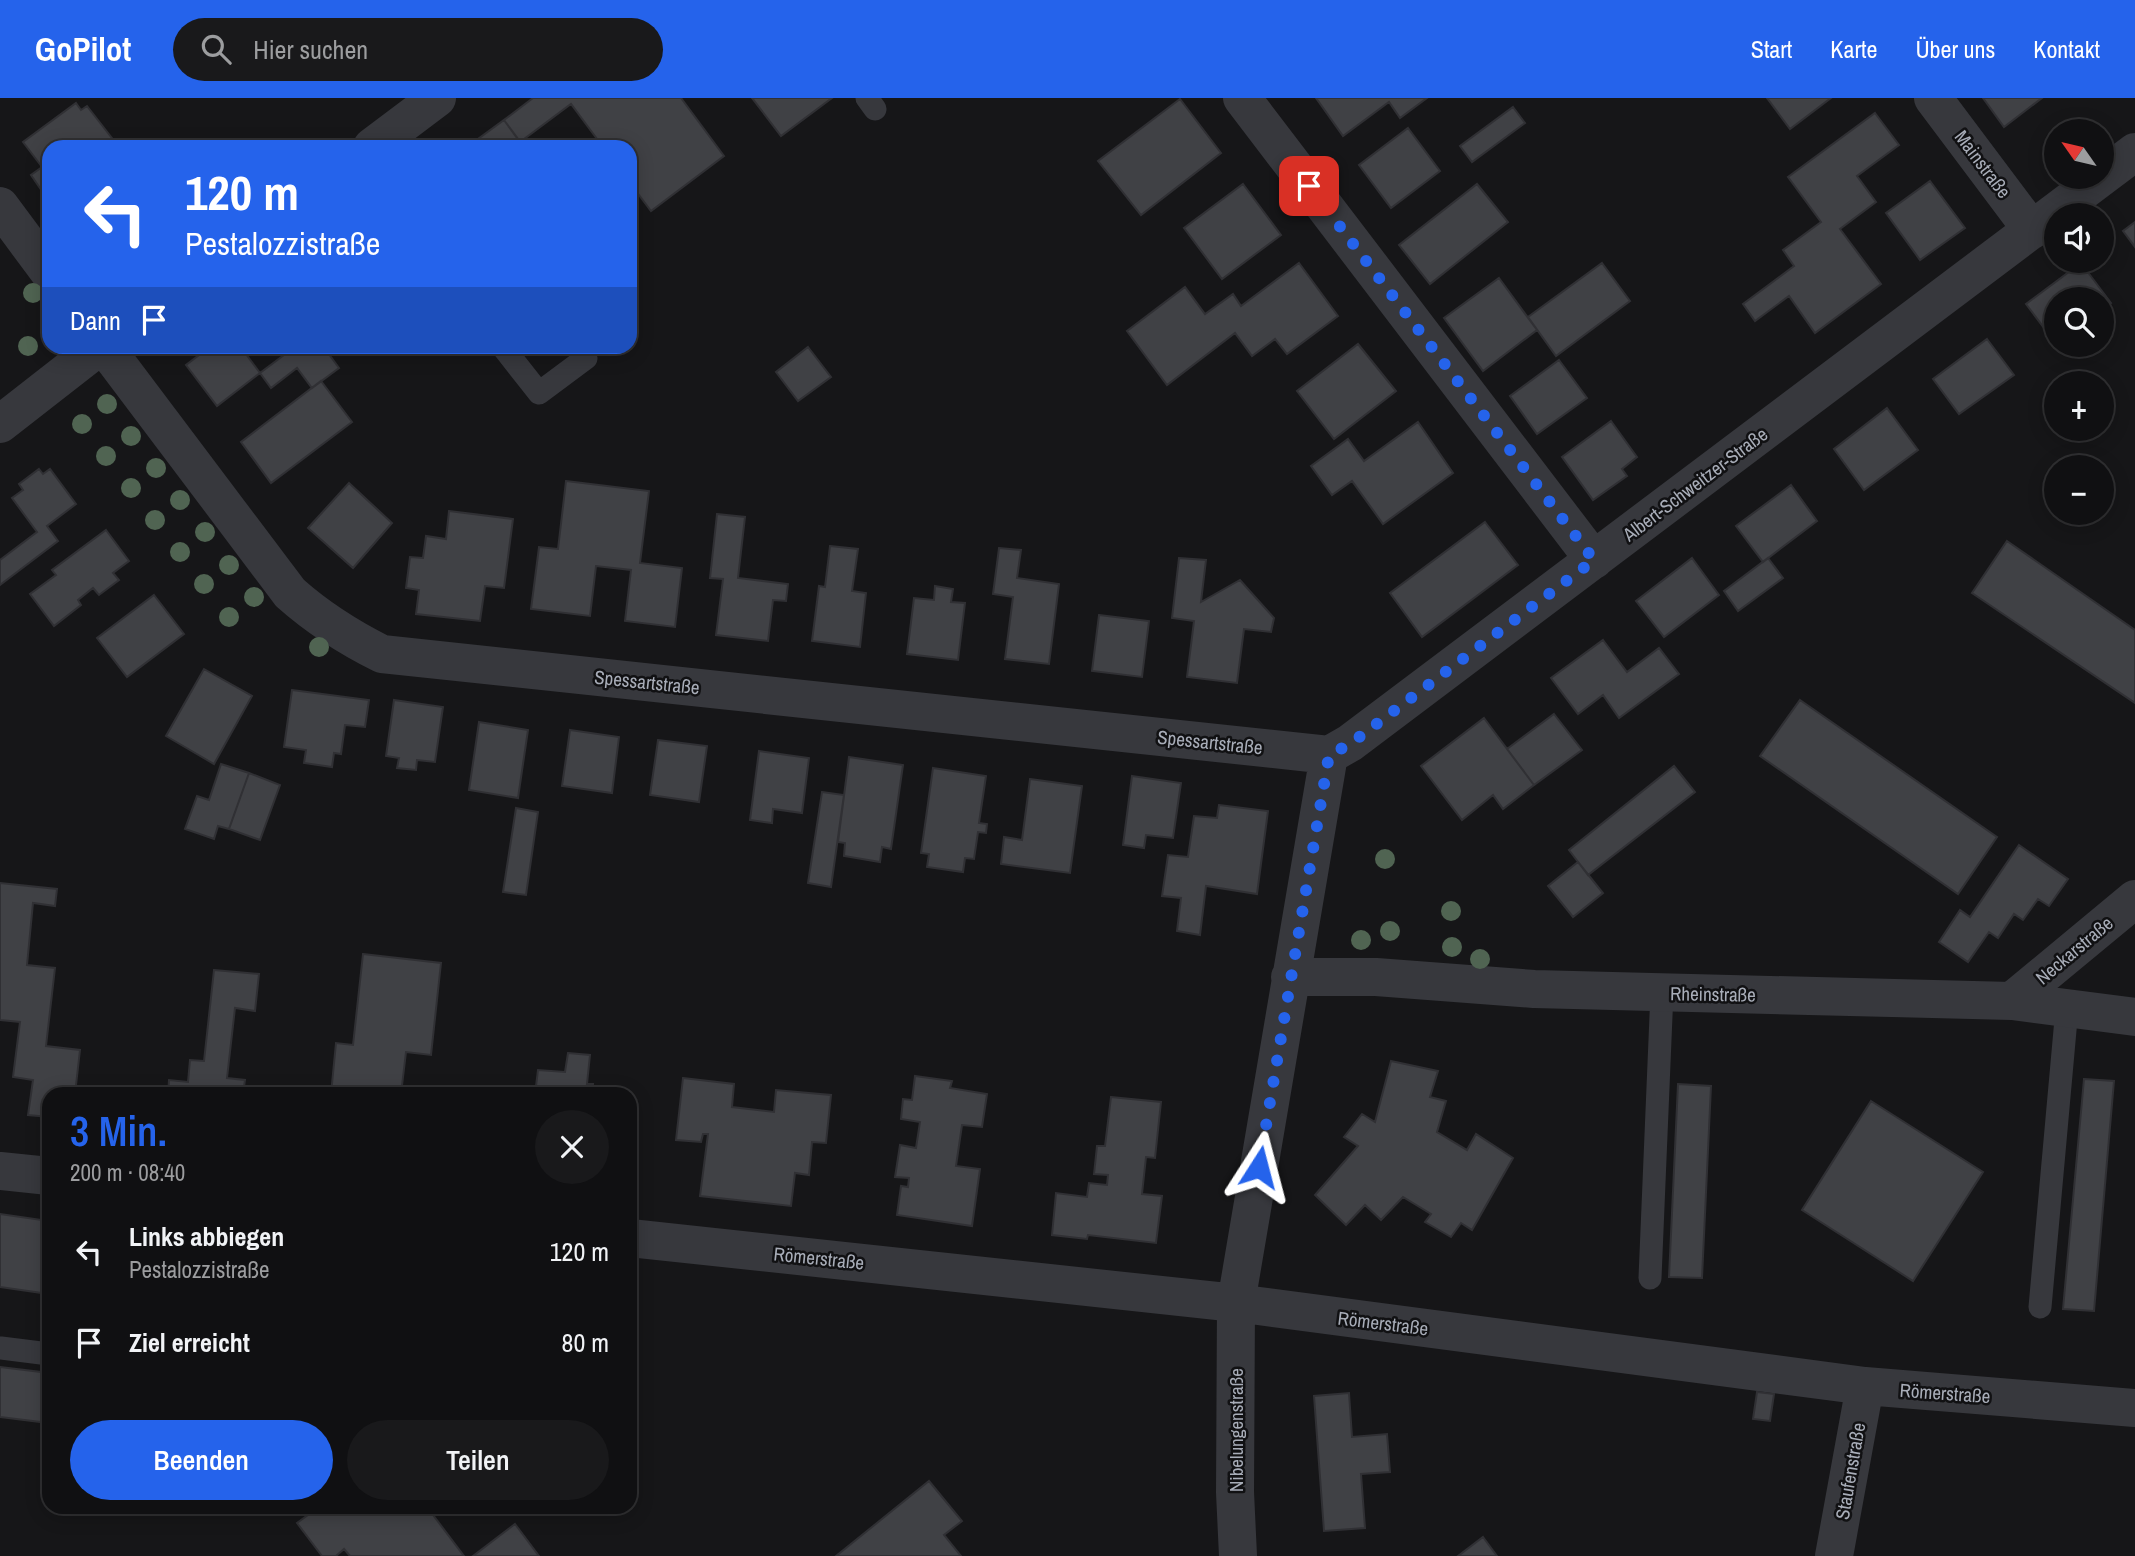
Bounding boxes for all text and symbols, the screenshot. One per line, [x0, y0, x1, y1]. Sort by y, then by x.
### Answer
search box [173, 18, 663, 81]
text: GoPilot [35, 27, 131, 71]
icon: search [197, 30, 235, 68]
text: Hier suchen [253, 32, 368, 67]
text: Start [1751, 33, 1792, 65]
text: Karte [1830, 33, 1877, 65]
text: Über uns [1915, 33, 1995, 65]
text: Kontakt [2033, 33, 2100, 65]
north arrow [2044, 119, 2114, 189]
map controls [2044, 119, 2114, 525]
street label: Mainstraße [1949, 125, 2017, 203]
pin [1279, 156, 1339, 216]
text: 120 m [185, 159, 299, 225]
icon: arrive [1290, 167, 1328, 205]
icon: left [70, 168, 161, 259]
button: sound [2044, 203, 2114, 273]
text: Pestalozzistraße [185, 222, 380, 265]
button: search [2044, 287, 2114, 357]
icon: arrive [135, 301, 173, 339]
text: Dann [70, 303, 121, 338]
button: + [2044, 371, 2114, 441]
street label: Albert-Schweitzer-Straße [1617, 421, 1773, 548]
button: − [2044, 455, 2114, 525]
street label: Spessartstraße [593, 664, 701, 700]
street label: Spessartstraße [1156, 724, 1264, 760]
street label: Neckarstraße [2030, 910, 2118, 990]
street label: Rheinstraße [1670, 980, 1756, 1008]
text: 3 Min. [70, 1103, 167, 1159]
button: close [535, 1110, 609, 1184]
position arrow [1222, 1130, 1296, 1204]
text: 200 m · 08:40 [70, 1157, 185, 1188]
text: Links abbiegen [129, 1219, 284, 1254]
icon: left [70, 1233, 108, 1271]
text: 120 m [550, 1234, 609, 1269]
street label: Römerstraße [772, 1240, 866, 1276]
text: Pestalozzistraße [129, 1254, 269, 1285]
street label: Römerstraße [1336, 1305, 1430, 1341]
icon: arrive [70, 1324, 108, 1362]
text: Ziel erreicht [129, 1325, 250, 1360]
text: 80 m [562, 1325, 609, 1360]
street label: Nibelungenstraße [1223, 1368, 1249, 1492]
street label: Römerstraße [1899, 1377, 1991, 1409]
button: Beenden [70, 1420, 333, 1500]
button: Teilen [347, 1420, 609, 1500]
street label: Staufenstraße [1829, 1421, 1871, 1521]

